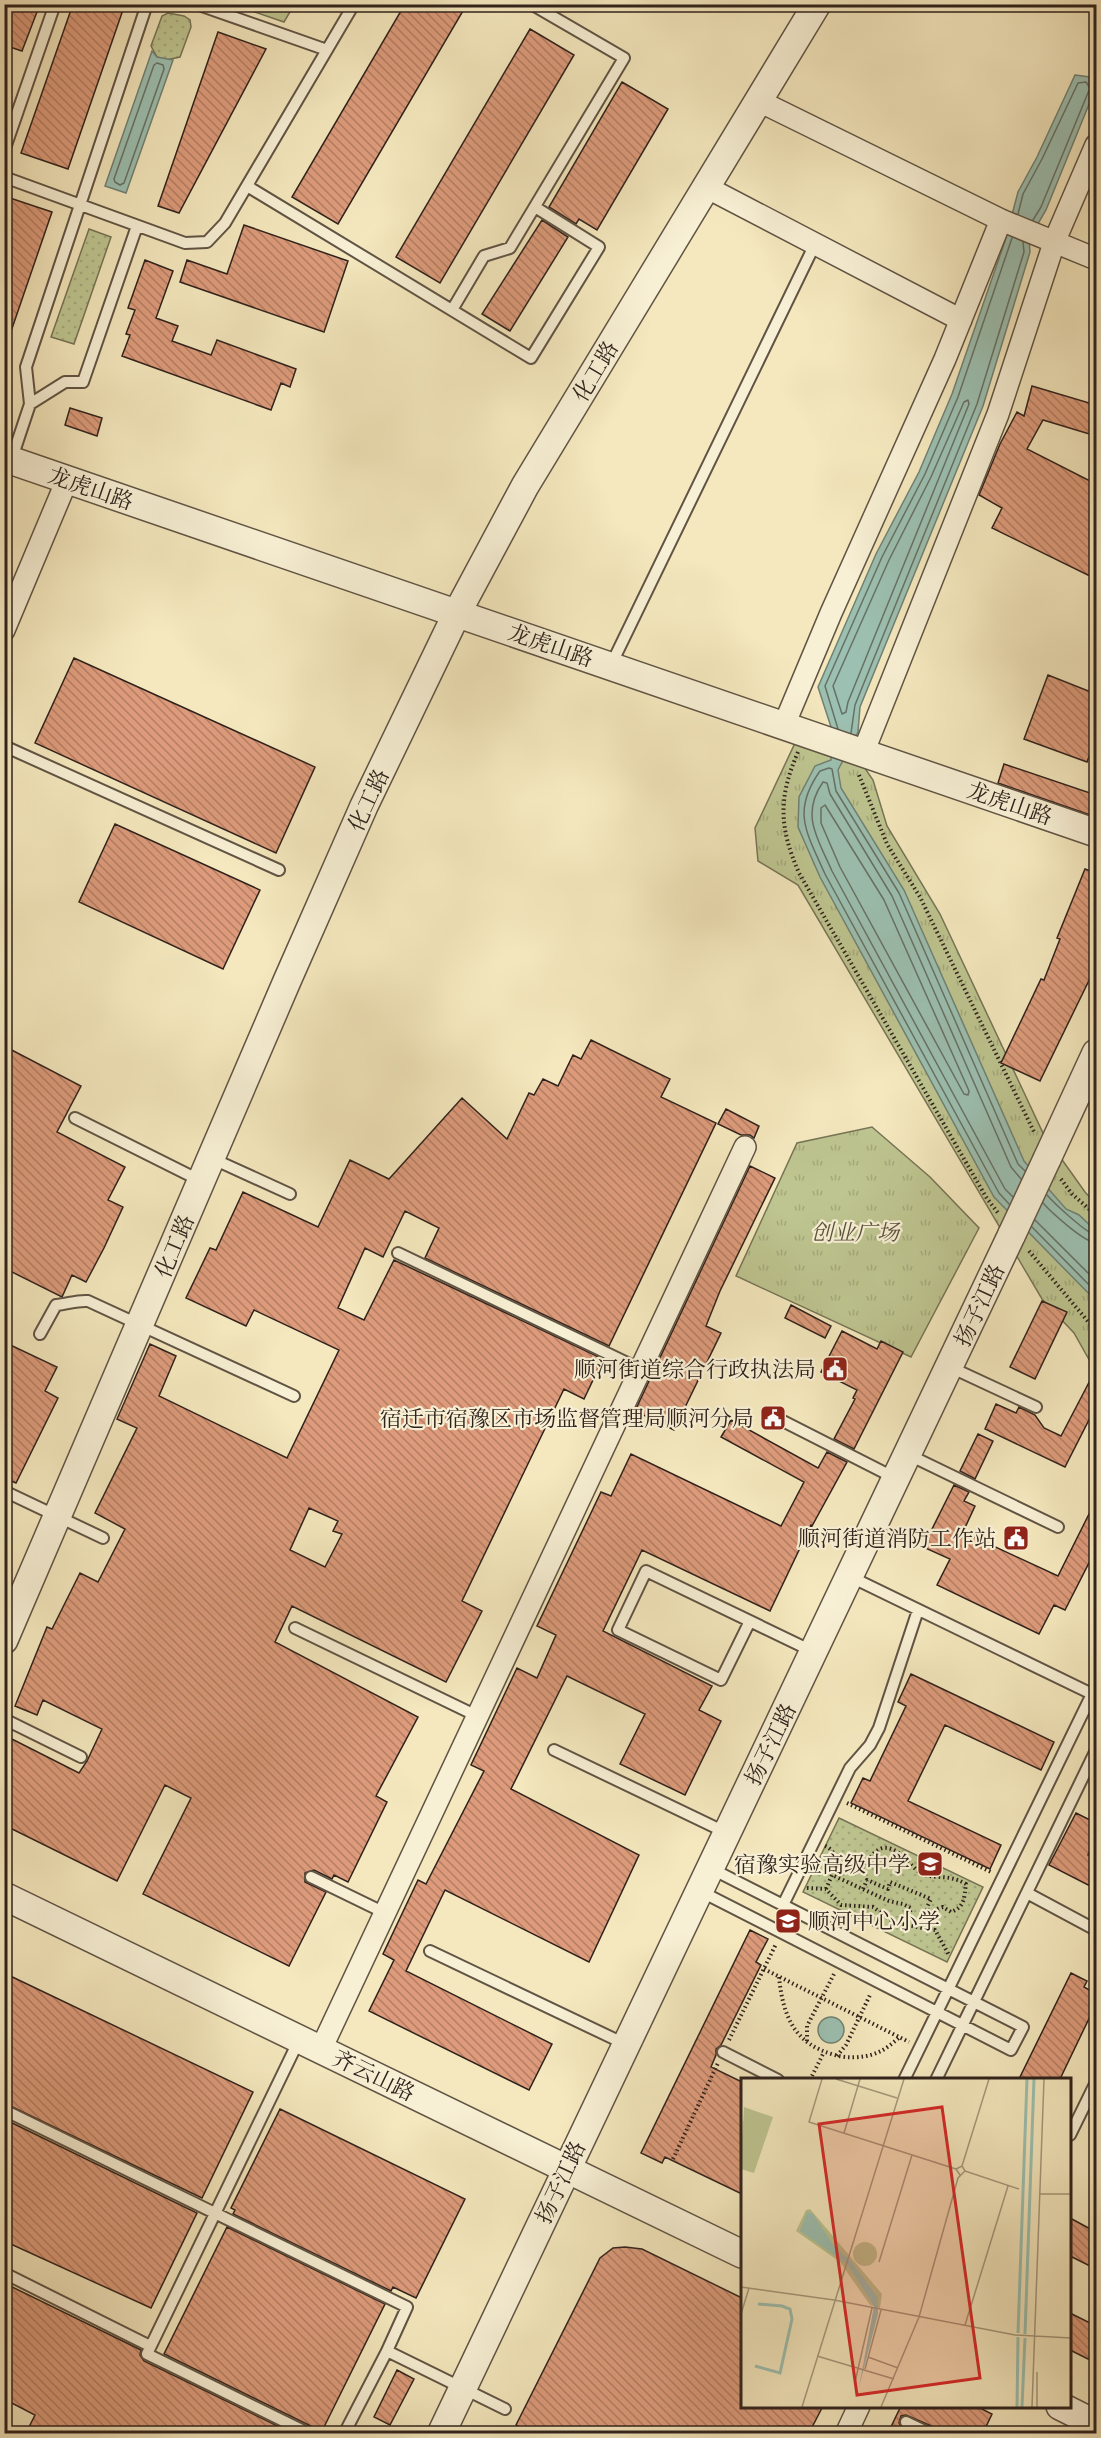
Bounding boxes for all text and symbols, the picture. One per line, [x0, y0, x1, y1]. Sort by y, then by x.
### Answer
street label: 化工路 [568, 337, 625, 407]
street label: 龙虎山路 [45, 462, 137, 517]
street label: 龙虎山路 [505, 619, 597, 674]
street label: 化工路 [343, 765, 396, 836]
street label: 龙虎山路 [964, 777, 1056, 832]
street label: 化工路 [150, 1211, 201, 1282]
park label: 创业广场 [811, 1220, 901, 1247]
street label: 扬子江路 [950, 1260, 1011, 1351]
public building icon: 顺河街道综合行政执法局 [820, 1354, 850, 1384]
place label: 顺河街道综合行政执法局 [574, 1357, 816, 1384]
public building icon: 宿迁市宿豫区市场监督管理局顺河分局 [758, 1403, 788, 1433]
place label: 宿迁市宿豫区市场监督管理局顺河分局 [380, 1406, 754, 1433]
public building icon: 顺河街道消防工作站 [1001, 1523, 1031, 1553]
place label: 顺河街道消防工作站 [798, 1526, 996, 1553]
street label: 扬子江路 [740, 1699, 803, 1790]
school or university icon: 宿豫实验高级中学 [915, 1849, 945, 1879]
place label: 宿豫实验高级中学 [734, 1852, 910, 1879]
school or university icon: 顺河中心小学 [773, 1906, 803, 1936]
place label: 顺河中心小学 [808, 1909, 940, 1936]
street label: 齐云山路 [328, 2045, 419, 2108]
inset map [741, 2078, 1071, 2408]
street label: 扬子江路 [531, 2137, 592, 2228]

